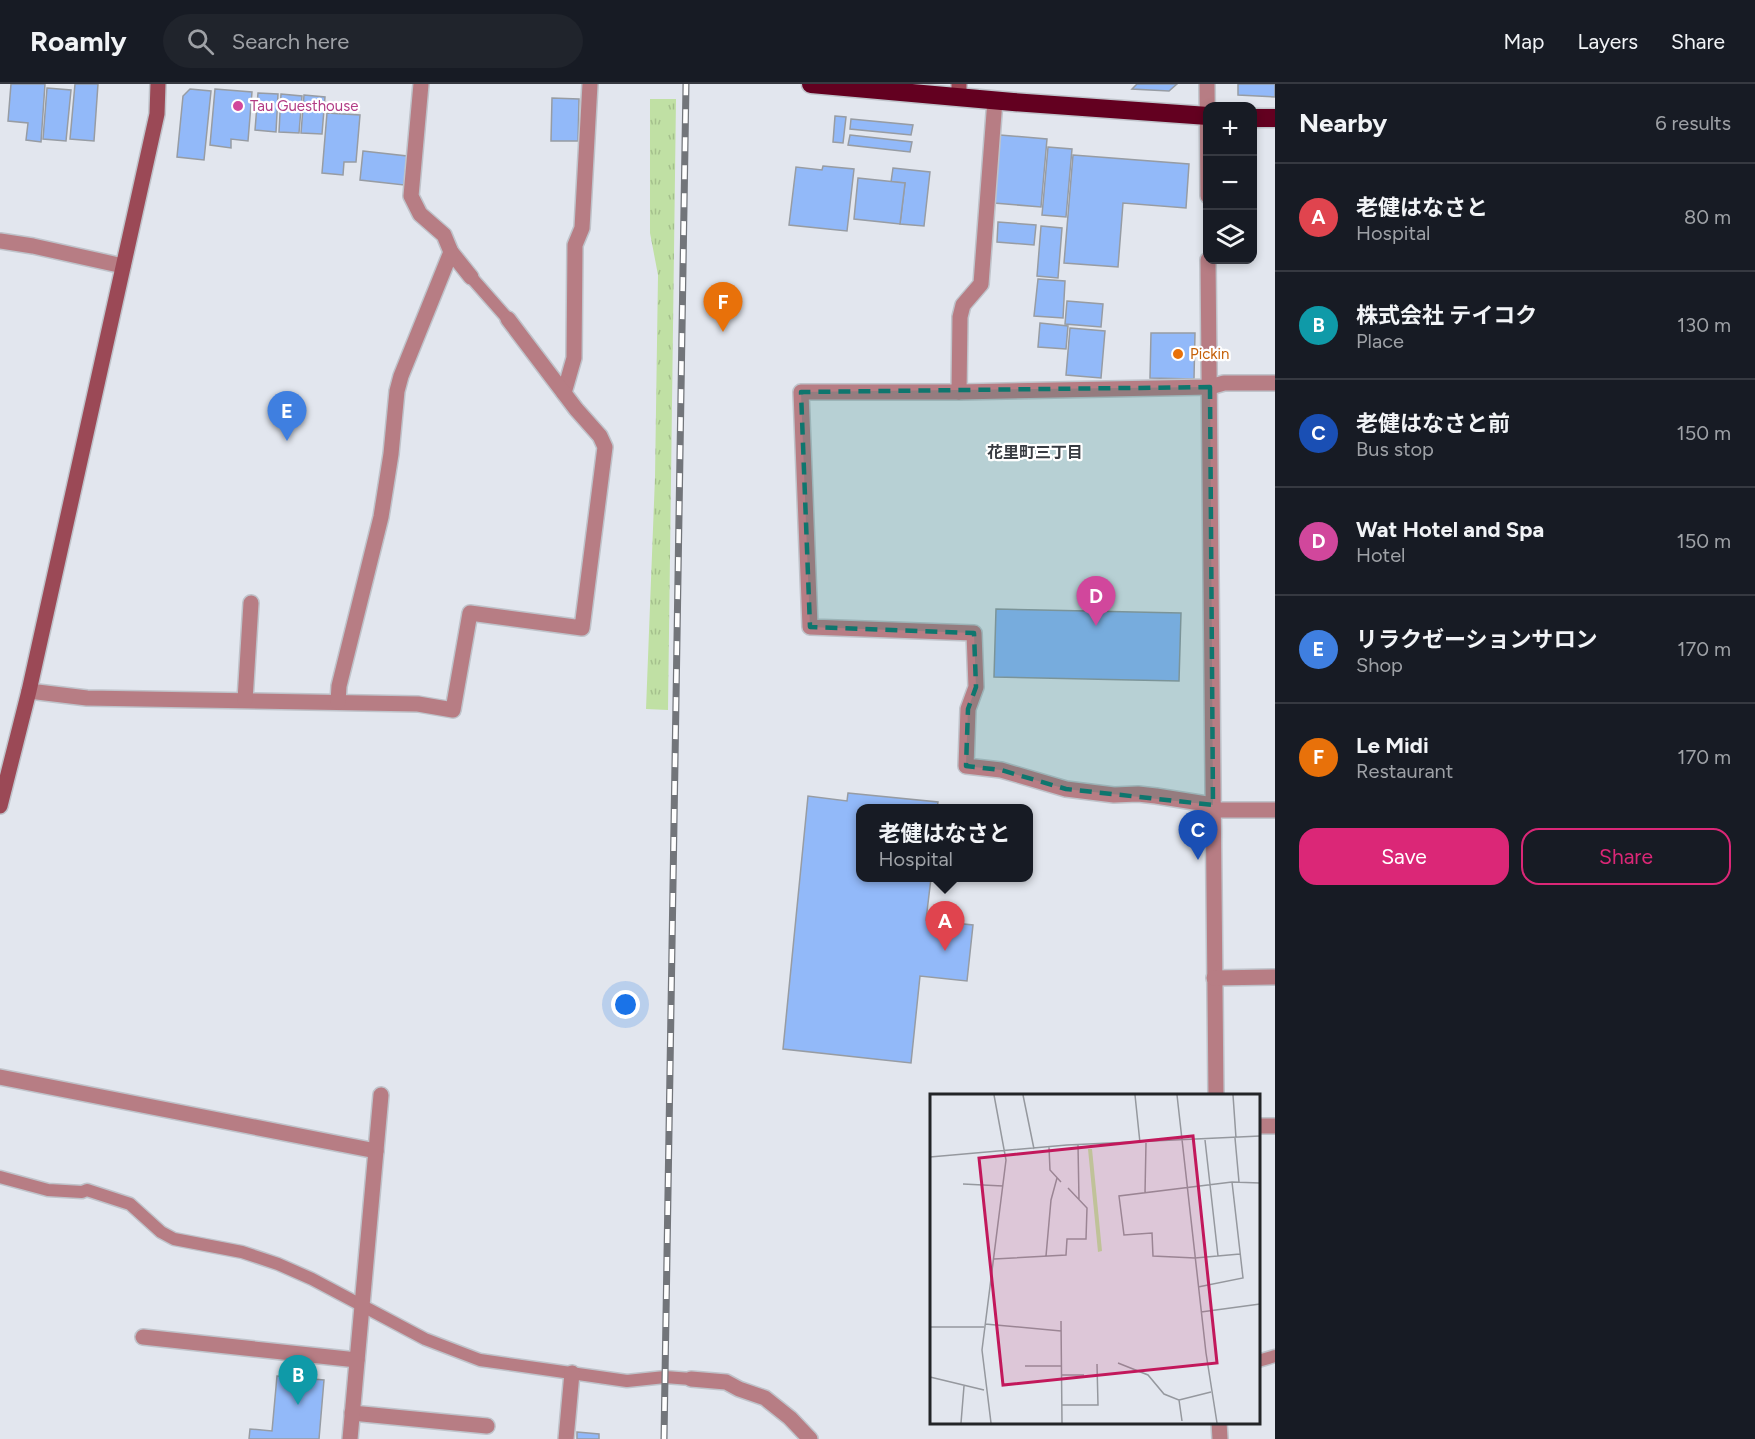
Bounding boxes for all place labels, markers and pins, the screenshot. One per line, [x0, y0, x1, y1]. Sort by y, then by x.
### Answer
place label: Tau Guesthouse [250, 97, 358, 115]
marker: Tau Guesthouse [231, 99, 245, 113]
pin: F [704, 282, 742, 332]
place label: Pickin [1190, 345, 1229, 363]
marker: Pickin [1171, 347, 1185, 361]
pin: E [268, 392, 306, 441]
pin: D [1076, 576, 1116, 626]
pin: C [1178, 810, 1218, 860]
pin: A [926, 902, 964, 951]
pin: B [278, 1356, 318, 1405]

